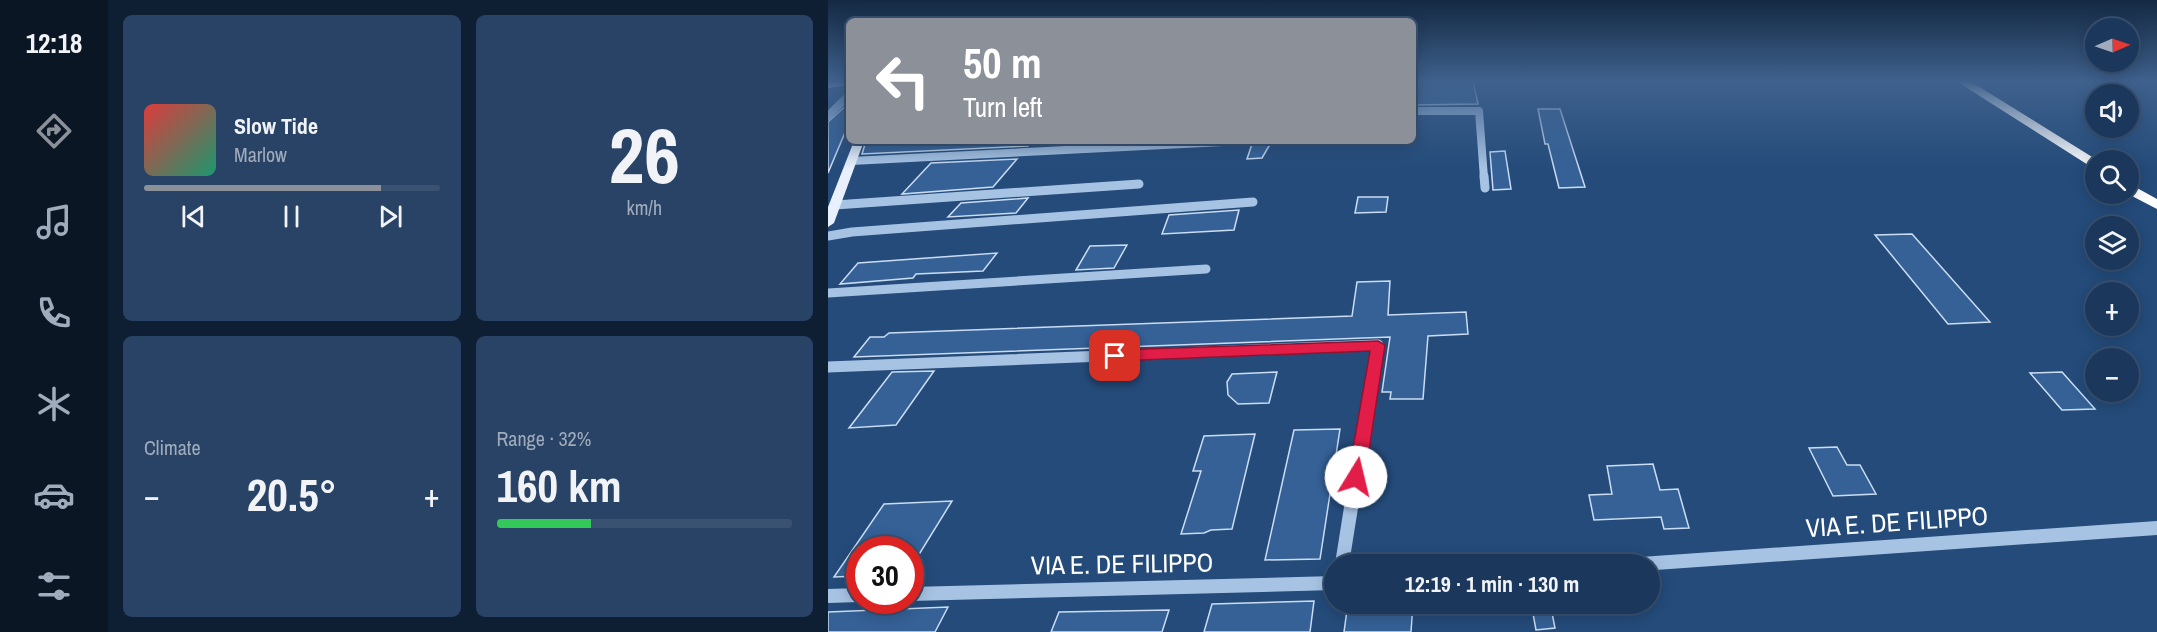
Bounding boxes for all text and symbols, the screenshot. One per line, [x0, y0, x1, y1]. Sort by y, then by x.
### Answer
north arrow [2085, 18, 2139, 72]
map controls [2085, 18, 2139, 402]
text: 12:18 [26, 25, 82, 61]
text: 50 m [963, 35, 1042, 91]
icon: left [864, 42, 942, 120]
button: sound [2085, 84, 2139, 138]
text: Turn left [963, 89, 1042, 125]
text: 26 [609, 102, 680, 207]
icon: directions [33, 110, 75, 152]
text: Slow Tide [234, 111, 318, 141]
text: Marlow [234, 141, 287, 168]
button: search [2085, 150, 2139, 204]
text: km/h [626, 194, 662, 221]
icon: previous [177, 200, 210, 233]
icon: pause [275, 200, 308, 233]
icon: next [374, 200, 407, 233]
icon: music [33, 201, 75, 243]
button: layers [2085, 216, 2139, 270]
button: + [2085, 282, 2139, 336]
icon: phone [33, 292, 75, 334]
pin [1089, 330, 1140, 381]
icon: arrive [1098, 339, 1131, 372]
button: − [2085, 348, 2139, 402]
icon: climate [33, 383, 75, 425]
text: Range · 32% [497, 425, 591, 452]
text: Climate [144, 434, 201, 461]
position arrow [1324, 445, 1388, 509]
text: 160 km [497, 455, 622, 516]
text: 20.5° [247, 464, 337, 525]
text: − [144, 473, 160, 517]
text: + [424, 473, 439, 517]
icon: car [33, 474, 75, 516]
street label: VIA E. DE FILIPPO [1805, 498, 1989, 545]
speed limit sign: 30 [846, 536, 924, 614]
street label: VIA E. DE FILIPPO [1030, 544, 1214, 583]
icon: filters [33, 565, 75, 607]
text: 12:19 · 1 min · 130 m [1405, 569, 1579, 599]

